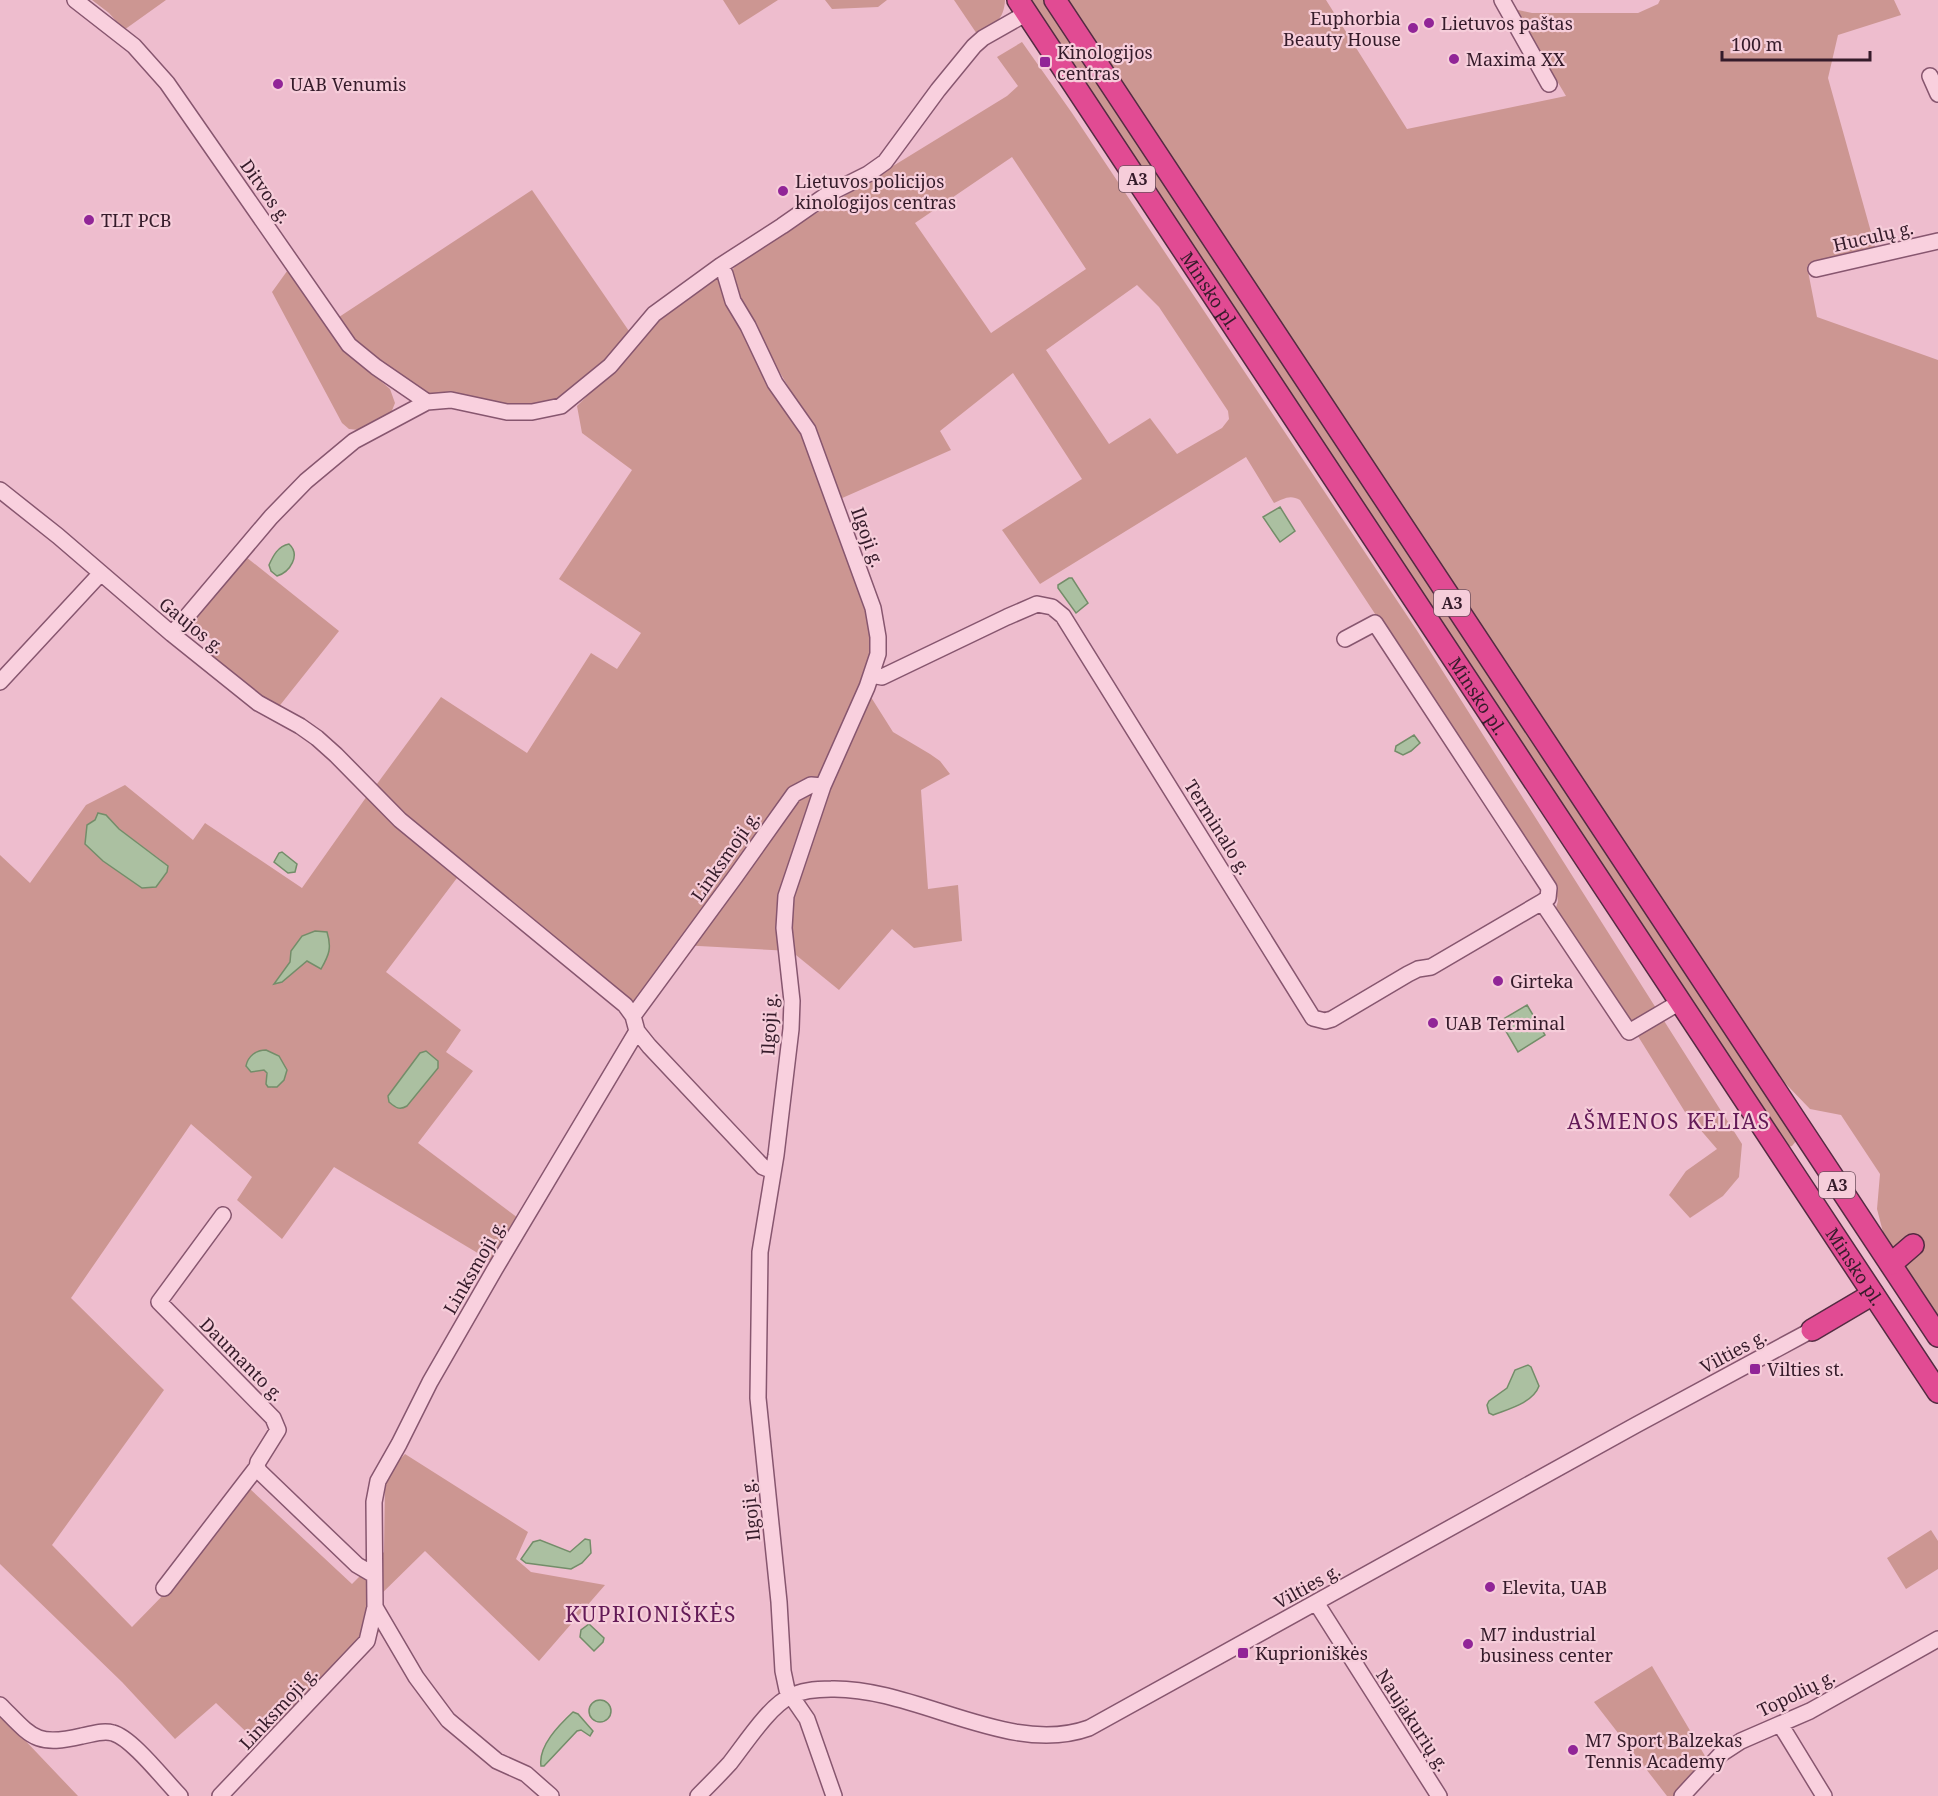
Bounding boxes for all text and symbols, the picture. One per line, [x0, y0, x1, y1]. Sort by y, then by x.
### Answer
place label: Euphorbia Beauty House [1283, 6, 1401, 51]
place label: Lietuvos paštas [1441, 11, 1573, 35]
marker: Lietuvos paštas [1422, 16, 1436, 30]
marker: Euphorbia Beauty House [1406, 21, 1420, 35]
scale bar [1722, 24, 1870, 62]
text: 100 m [1731, 32, 1783, 56]
place label: Kinologijos centras [1057, 40, 1153, 85]
place label: Maxima XX [1466, 47, 1565, 71]
marker: Maxima XX [1447, 52, 1461, 66]
marker: Kinologijos centras [1038, 55, 1052, 69]
place label: UAB Venumis [290, 72, 406, 96]
marker: UAB Venumis [271, 77, 285, 91]
street label: Ditvos g. [235, 154, 297, 228]
road number: A3 [1119, 166, 1155, 192]
place label: Lietuvos policijos kinologijos centras [795, 169, 956, 214]
marker: Lietuvos policijos kinologijos centras [776, 184, 790, 198]
place label: TLT PCB [101, 208, 171, 232]
marker: TLT PCB [82, 213, 96, 227]
street label: Huculų g. [1830, 215, 1916, 257]
street label: Minsko pl. [1175, 247, 1244, 334]
street label: Ilgoji g. [846, 504, 890, 570]
road number: A3 [1434, 590, 1470, 616]
street label: Gaujos g. [154, 591, 230, 659]
street label: Minsko pl. [1443, 652, 1512, 739]
street label: Terminalo g. [1179, 775, 1257, 879]
street label: Linksmoji g. [685, 806, 765, 906]
place label: Girteka [1510, 969, 1574, 993]
marker: Girteka [1491, 974, 1505, 988]
street label: Ilgoji g. [755, 992, 783, 1056]
place label: UAB Terminal [1445, 1011, 1565, 1035]
marker: UAB Terminal [1426, 1016, 1440, 1030]
district label: AŠMENOS KELIAS [1567, 1107, 1771, 1135]
road number: A3 [1819, 1172, 1855, 1198]
street label: Linksmoji g. [437, 1216, 511, 1318]
street label: Minsko pl. [1820, 1223, 1889, 1310]
street label: Daumanto g. [195, 1312, 289, 1406]
street label: Vilties g. [1695, 1323, 1771, 1379]
place label: Vilties st. [1767, 1357, 1844, 1381]
marker: Vilties st. [1748, 1362, 1762, 1376]
street label: Ilgoji g. [735, 1478, 765, 1542]
street label: Vilties g. [1270, 1558, 1344, 1614]
place label: Elevita, UAB [1502, 1575, 1607, 1599]
marker: Elevita, UAB [1483, 1580, 1497, 1594]
district label: KUPRIONIŠKĖS [565, 1600, 737, 1628]
place label: M7 industrial business center [1480, 1622, 1614, 1667]
marker: M7 industrial business center [1461, 1637, 1475, 1651]
place label: Kuprioniškės [1255, 1641, 1368, 1665]
marker: Kuprioniškės [1236, 1646, 1250, 1660]
street label: Linksmoji g. [234, 1662, 322, 1754]
street label: Naujakurių g. [1371, 1664, 1455, 1776]
street label: Topolių g. [1753, 1664, 1839, 1722]
place label: M7 Sport Balzekas Tennis Academy [1585, 1728, 1742, 1773]
marker: M7 Sport Balzekas Tennis Academy [1566, 1743, 1580, 1757]

